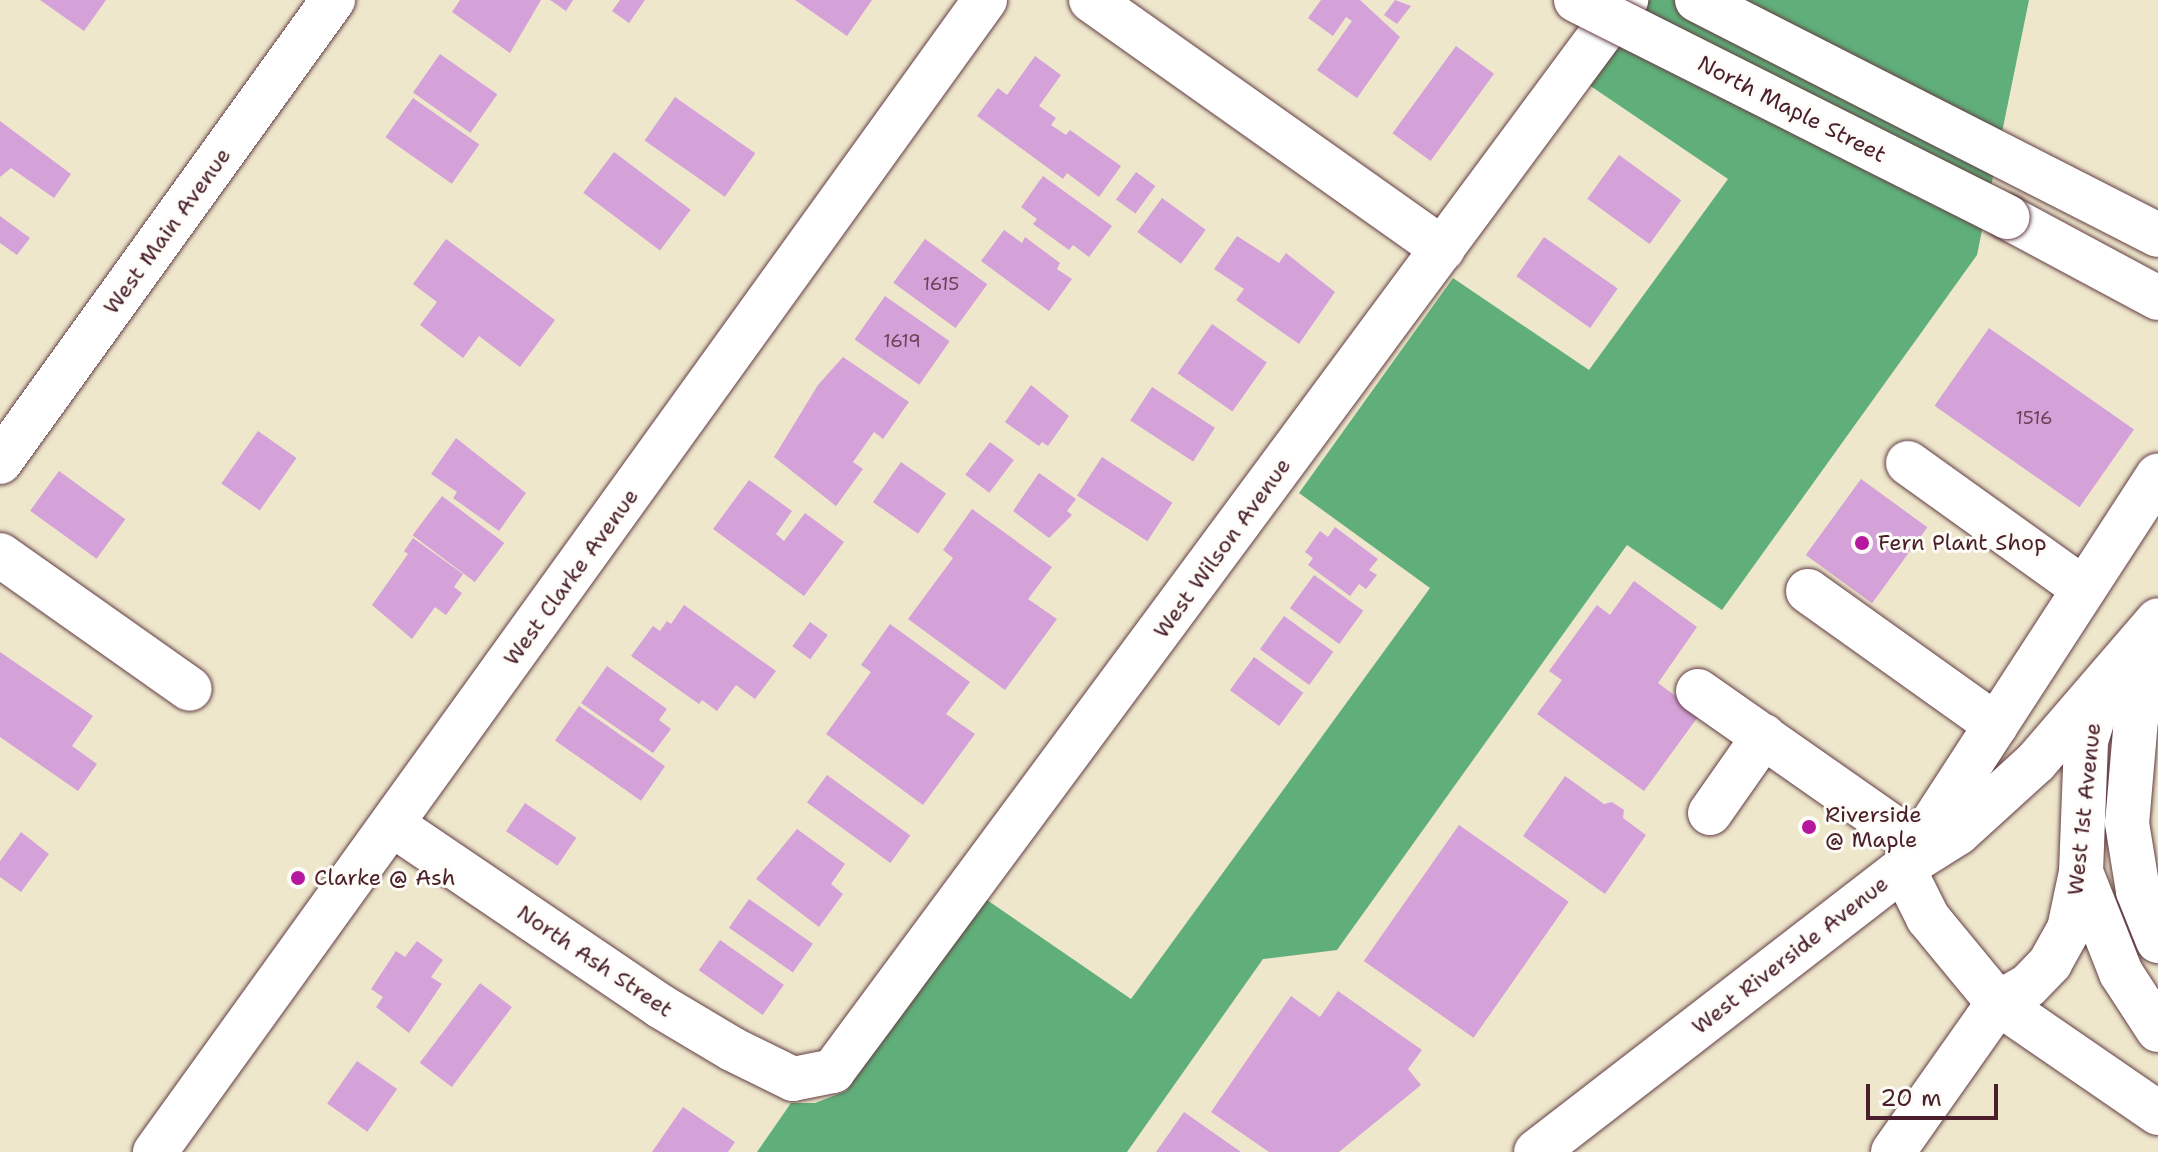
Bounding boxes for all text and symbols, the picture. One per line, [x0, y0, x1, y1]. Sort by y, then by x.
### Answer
street label: North Maple Street [1693, 50, 1891, 168]
street label: West Main Avenue [98, 143, 236, 319]
house number: 1615 [923, 273, 959, 295]
house number: 1619 [883, 330, 921, 352]
house number: 1516 [2015, 407, 2053, 429]
street label: West Wilson Avenue [1148, 453, 1296, 643]
street label: West Clarke Avenue [498, 483, 644, 671]
place label: Fern Plant Shop [1878, 530, 2047, 556]
marker: Fern Plant Shop [1853, 534, 1871, 552]
street label: West 1st Avenue [2062, 721, 2106, 897]
place label: Riverside @ Maple [1825, 801, 1922, 852]
marker: Riverside @ Maple [1800, 818, 1818, 836]
place label: Clarke @ Ash [314, 865, 455, 891]
marker: Clarke @ Ash [289, 869, 307, 887]
street label: West Riverside Avenue [1687, 870, 1893, 1040]
street label: North Ash Street [512, 899, 678, 1023]
scale bar [1870, 1068, 2002, 1118]
text: 20 m [1880, 1082, 1942, 1114]

